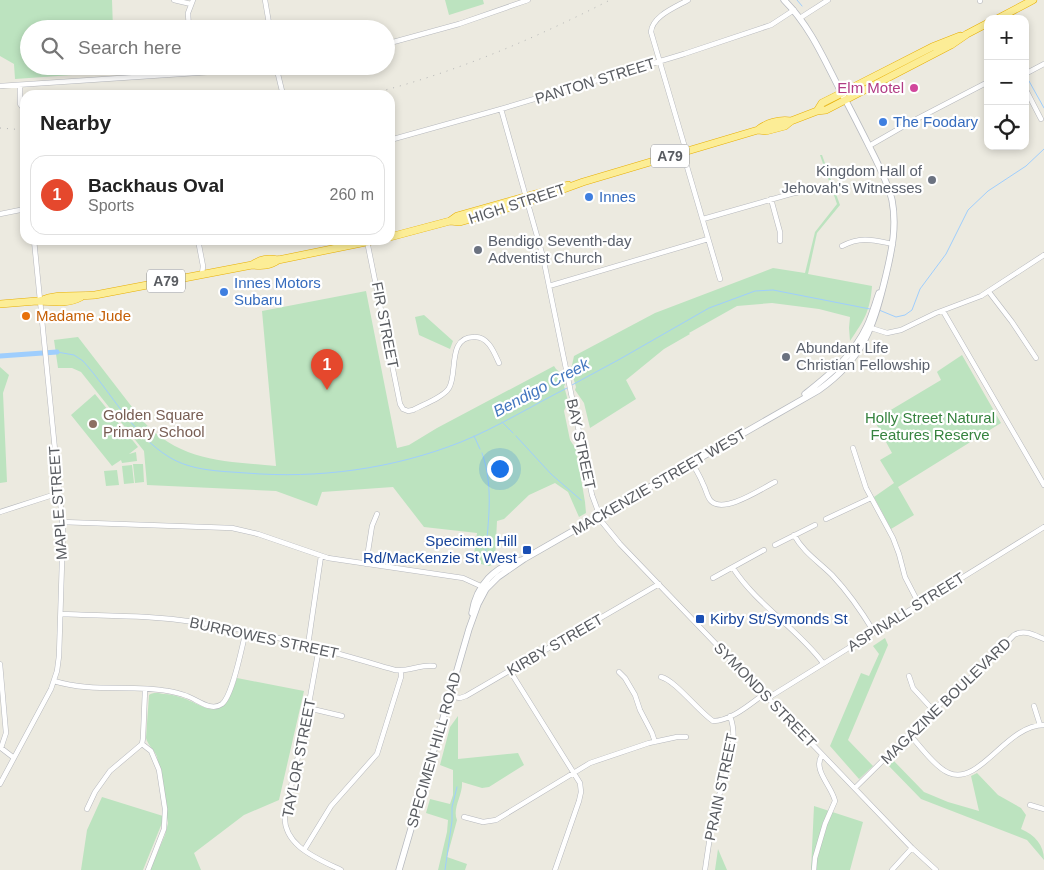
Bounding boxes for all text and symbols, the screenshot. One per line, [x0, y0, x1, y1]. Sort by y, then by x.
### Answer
map controls [984, 15, 1029, 150]
button: + [984, 15, 1029, 60]
search box [20, 20, 395, 75]
icon: search [38, 34, 66, 62]
text: Search here [78, 37, 182, 58]
street label: PANTON STREET [533, 54, 657, 107]
button: − [984, 60, 1029, 105]
place label: Elm Motel [837, 79, 904, 96]
marker: Elm Motel [908, 82, 920, 94]
button: locate [984, 105, 1029, 150]
text: Nearby [40, 111, 111, 134]
place label: The Foodary [893, 113, 979, 130]
marker: The Foodary [877, 116, 889, 128]
road number: A79 [651, 144, 689, 168]
place label: Kingdom Hall of Jehovah's Witnesses [782, 162, 923, 196]
marker: Kingdom Hall of Jehovah's Witnesses [926, 174, 938, 186]
text: Backhaus Oval [88, 175, 224, 196]
street label: HIGH STREET [466, 180, 567, 227]
text: 1 [53, 186, 61, 203]
text: 260 m [330, 186, 374, 203]
place label: Innes [599, 188, 636, 205]
marker: Innes [583, 191, 595, 203]
text: Sports [88, 197, 134, 214]
place label: Bendigo Seventh-day Adventist Church [488, 232, 632, 266]
marker: Bendigo Seventh-day Adventist Church [472, 244, 484, 256]
road number: A79 [147, 270, 185, 292]
place label: Innes Motors Subaru [234, 274, 321, 308]
street label: FIR STREET [369, 280, 402, 369]
marker: Innes Motors Subaru [218, 286, 230, 298]
place label: Madame Jude [36, 307, 131, 324]
marker: Madame Jude [20, 310, 32, 322]
place label: Abundant Life Christian Fellowship [796, 339, 930, 373]
pin: 1 [311, 349, 343, 390]
marker: Abundant Life Christian Fellowship [780, 351, 792, 363]
water label: Bendigo Creek [491, 355, 593, 420]
street label: BAY STREET [564, 397, 599, 491]
place label: Golden Square Primary School [103, 406, 205, 440]
park label: Holly Street Natural Features Reserve [865, 409, 995, 443]
marker: Golden Square Primary School [87, 418, 99, 430]
street label: MACKENZIE STREET WEST [569, 425, 749, 538]
street label: MAPLE STREET [45, 445, 70, 561]
your location [487, 456, 513, 482]
place label: Specimen Hill Rd/MacKenzie St West [363, 532, 518, 566]
marker: Specimen Hill Rd/MacKenzie St West [521, 544, 533, 556]
street label: ASPINALL STREET [844, 569, 967, 654]
street label: KIRBY STREET [504, 610, 606, 679]
place label: Kirby St/Symonds St [710, 610, 848, 627]
street label: BURROWES STREET [188, 613, 340, 662]
marker: Kirby St/Symonds St [694, 613, 706, 625]
street label: MAGAZINE BOULEVARD [877, 634, 1014, 767]
street label: SYMONDS STREET [711, 639, 820, 751]
street label: SPECIMEN HILL ROAD [403, 670, 464, 830]
street label: TAYLOR STREET [279, 697, 318, 819]
street label: PRAIN STREET [701, 732, 740, 842]

